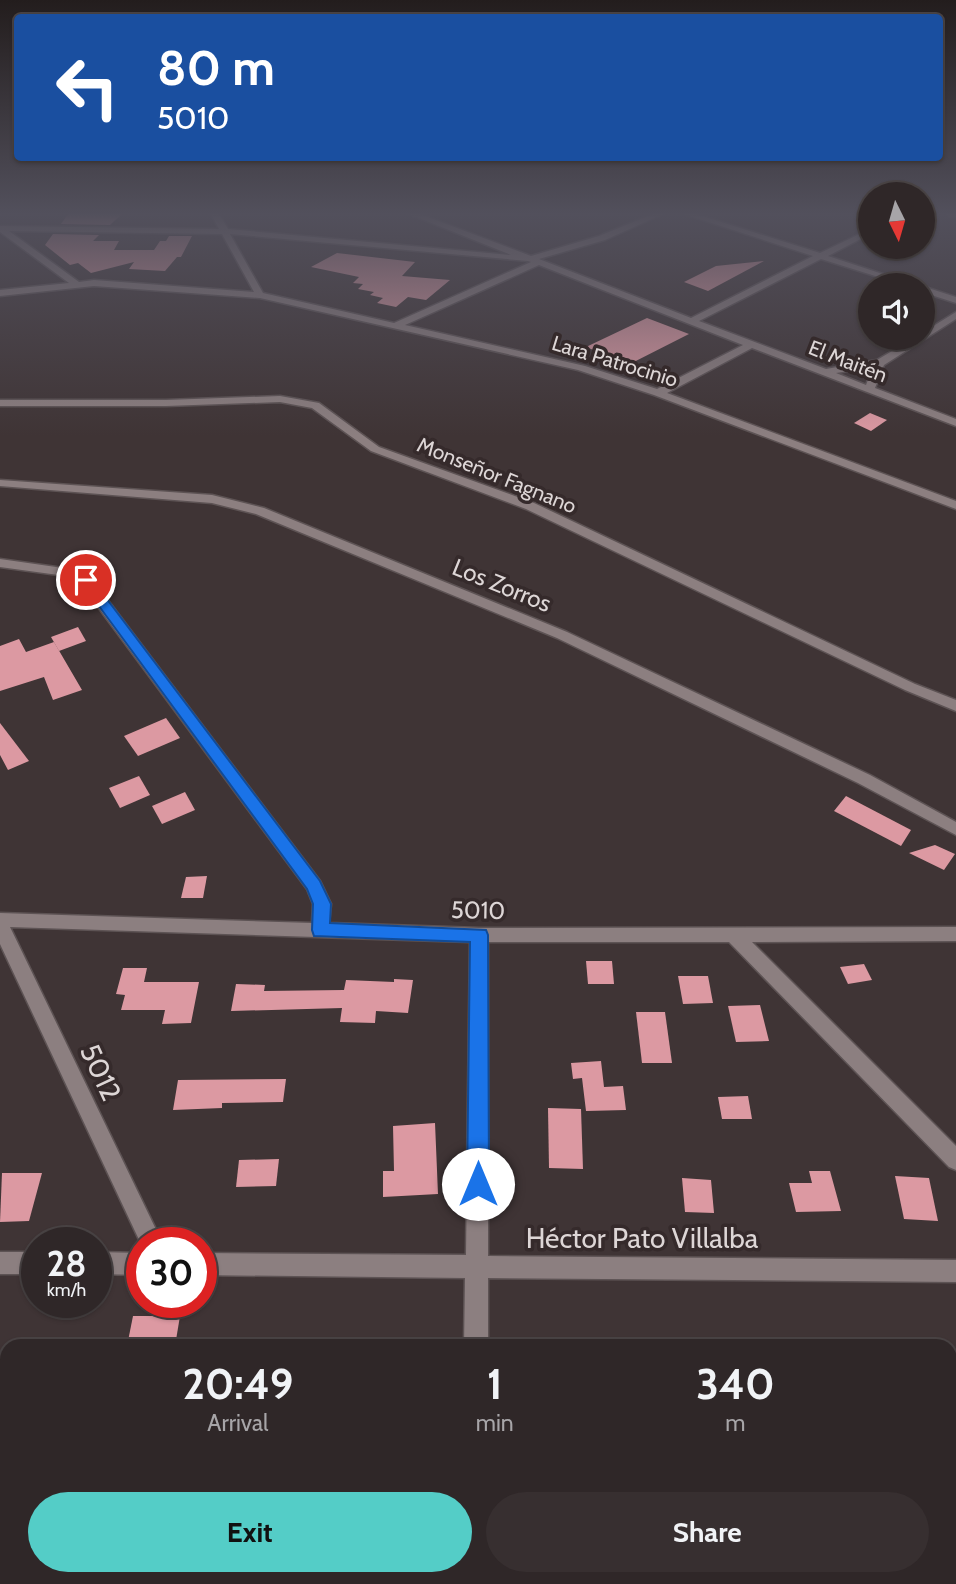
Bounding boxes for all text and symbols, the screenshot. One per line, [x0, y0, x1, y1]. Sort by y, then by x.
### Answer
text: 80 m [157, 38, 275, 97]
icon: left [42, 42, 133, 133]
text: 5010 [157, 98, 229, 137]
north arrow [858, 182, 934, 259]
map controls [858, 182, 935, 350]
button: sound [858, 273, 935, 350]
street label: Lara Patrocinio [549, 330, 681, 392]
street label: El Maitén [805, 335, 891, 387]
street label: Monseñor Fagnano [414, 432, 580, 518]
pin [56, 550, 116, 610]
street label: Los Zorros [448, 552, 556, 618]
icon: arrive [67, 561, 105, 599]
street label: 5010 [451, 895, 505, 925]
street label: 5012 [73, 1038, 129, 1106]
position arrow [441, 1147, 515, 1221]
street label: Héctor Pato Villalba [526, 1221, 759, 1255]
speed limit sign: 30 [126, 1227, 217, 1318]
text: 28 [47, 1242, 86, 1285]
text: km/h [47, 1279, 86, 1301]
text: 20:49 [182, 1358, 293, 1410]
text: 1 [487, 1358, 503, 1410]
text: 340 [696, 1358, 775, 1410]
text: Arrival [207, 1409, 269, 1437]
text: min [476, 1409, 514, 1437]
text: m [725, 1409, 745, 1437]
button: Exit [28, 1492, 472, 1572]
button: Share [486, 1492, 929, 1572]

